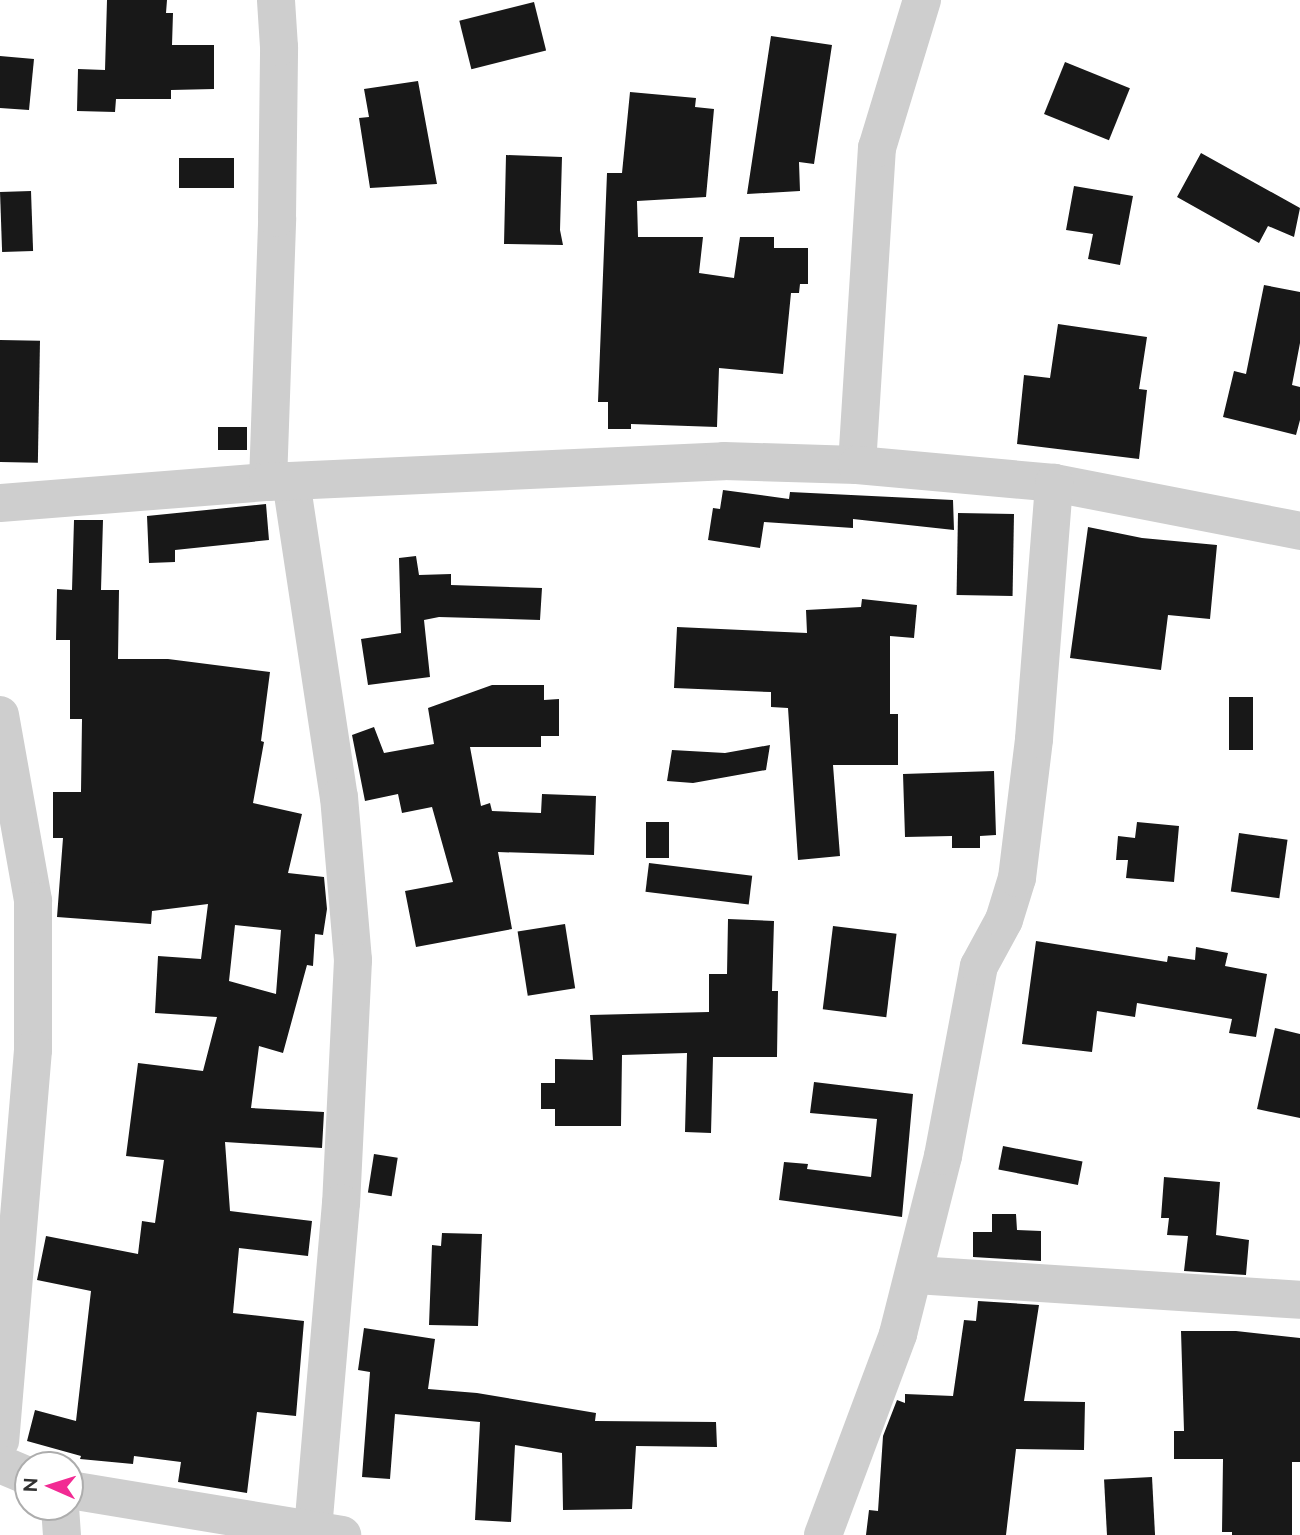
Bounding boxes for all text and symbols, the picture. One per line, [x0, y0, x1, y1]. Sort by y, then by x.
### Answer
north arrow [14, 1451, 84, 1521]
text: N [19, 1477, 41, 1493]

